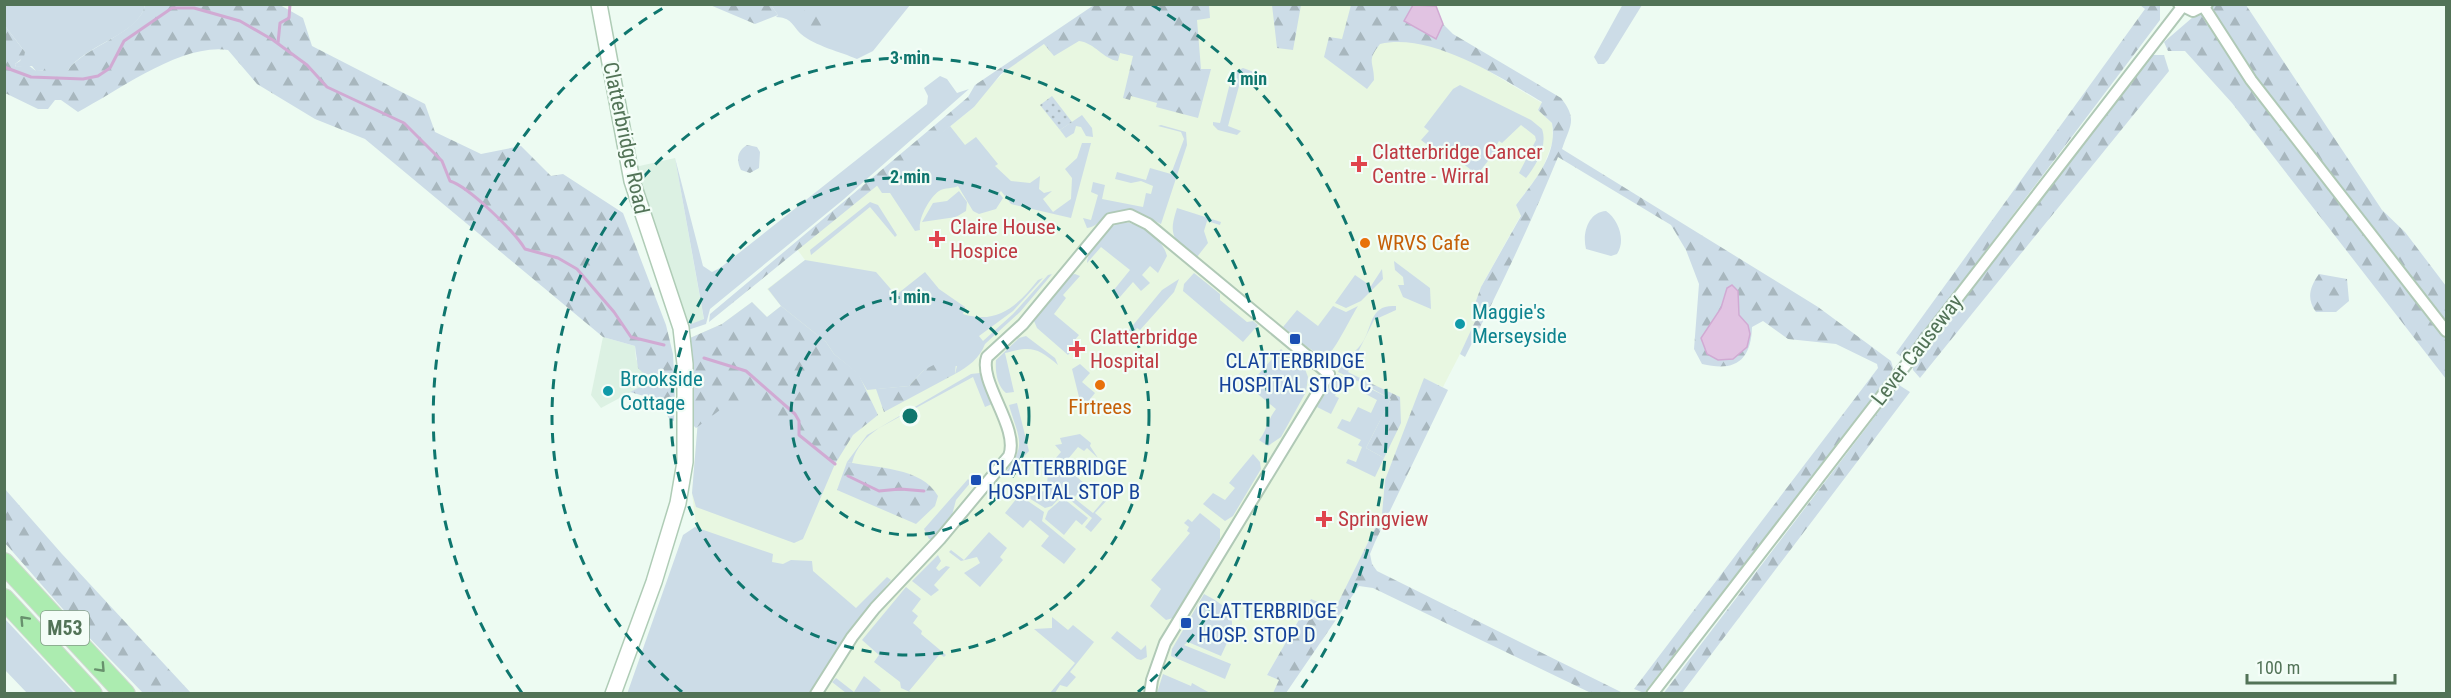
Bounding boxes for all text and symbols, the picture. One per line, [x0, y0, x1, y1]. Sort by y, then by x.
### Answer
text: 3 min [890, 47, 930, 68]
street label: Clatterbridge Road [598, 60, 654, 216]
text: 4 min [1227, 68, 1267, 89]
place label: Clatterbridge Cancer Centre - Wirral [1372, 140, 1543, 188]
marker: Clatterbridge Cancer Centre - Wirral [1350, 155, 1368, 173]
text: 2 min [890, 166, 930, 187]
place label: Claire House Hospice [950, 215, 1056, 263]
marker: Claire House Hospice [928, 230, 946, 248]
place label: WRVS Cafe [1377, 231, 1470, 255]
marker: WRVS Cafe [1358, 236, 1372, 250]
text: 1 min [890, 286, 930, 307]
street label: Lever Causeway [1866, 290, 1968, 410]
place label: Maggie's Merseyside [1472, 300, 1567, 348]
marker: Maggie's Merseyside [1453, 317, 1467, 331]
place label: Clatterbridge Hospital [1090, 325, 1198, 373]
marker: CLATTERBRIDGE HOSPITAL STOP C [1288, 332, 1302, 346]
marker: Clatterbridge Hospital [1068, 340, 1086, 358]
place label: CLATTERBRIDGE HOSPITAL STOP C [1219, 349, 1371, 397]
place label: Brookside Cottage [620, 367, 703, 415]
marker: Firtrees [1093, 378, 1107, 392]
marker: Brookside Cottage [601, 384, 615, 398]
place label: Firtrees [1068, 395, 1132, 419]
centre of rings [900, 406, 920, 426]
place label: CLATTERBRIDGE HOSPITAL STOP B [988, 456, 1140, 504]
marker: CLATTERBRIDGE HOSPITAL STOP B [969, 473, 983, 487]
place label: Springview [1338, 507, 1429, 531]
marker: Springview [1315, 510, 1333, 528]
place label: CLATTERBRIDGE HOSP. STOP D [1198, 599, 1337, 647]
road number: M53 [41, 611, 89, 645]
one-way arrow [20, 616, 31, 627]
marker: CLATTERBRIDGE HOSP. STOP D [1179, 616, 1193, 630]
scale bar [2247, 647, 2396, 685]
text: 100 m [2256, 657, 2300, 678]
one-way arrow [94, 661, 105, 671]

